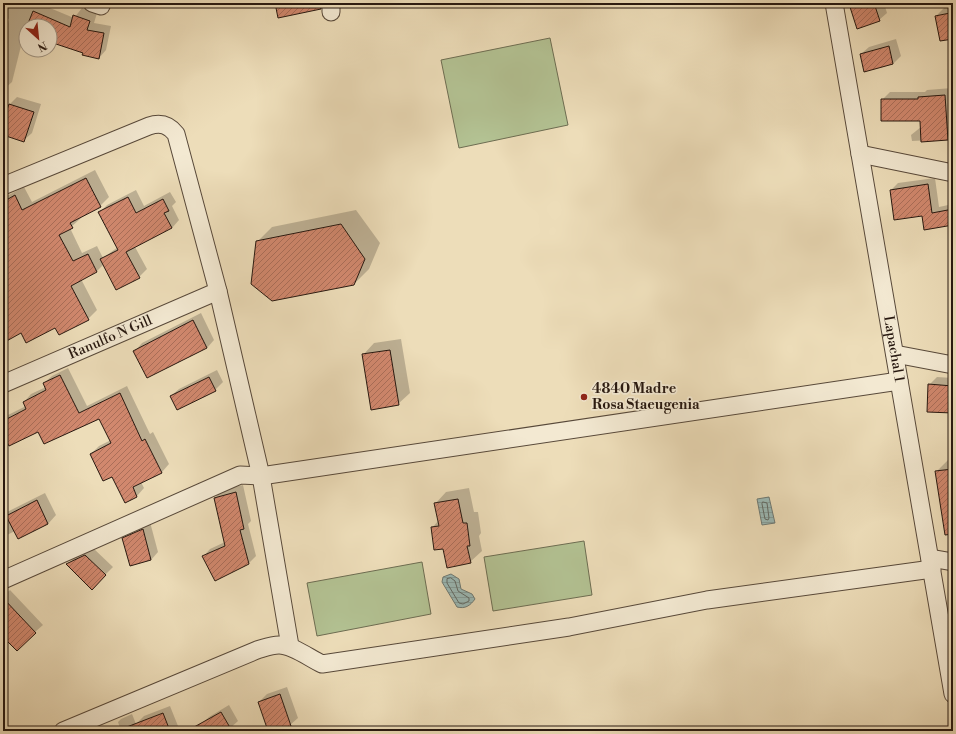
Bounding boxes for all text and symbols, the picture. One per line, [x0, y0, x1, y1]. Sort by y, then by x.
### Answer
north arrow [18, 18, 58, 58]
text: N [35, 38, 49, 54]
street label: Ranulfo N Gill [66, 311, 155, 364]
street label: Lapachal 1 [879, 314, 908, 383]
place label: 4840 Madre Rosa Staeugenia [592, 380, 700, 414]
marker: 4840 Madre Rosa Staeugenia [579, 392, 589, 402]

